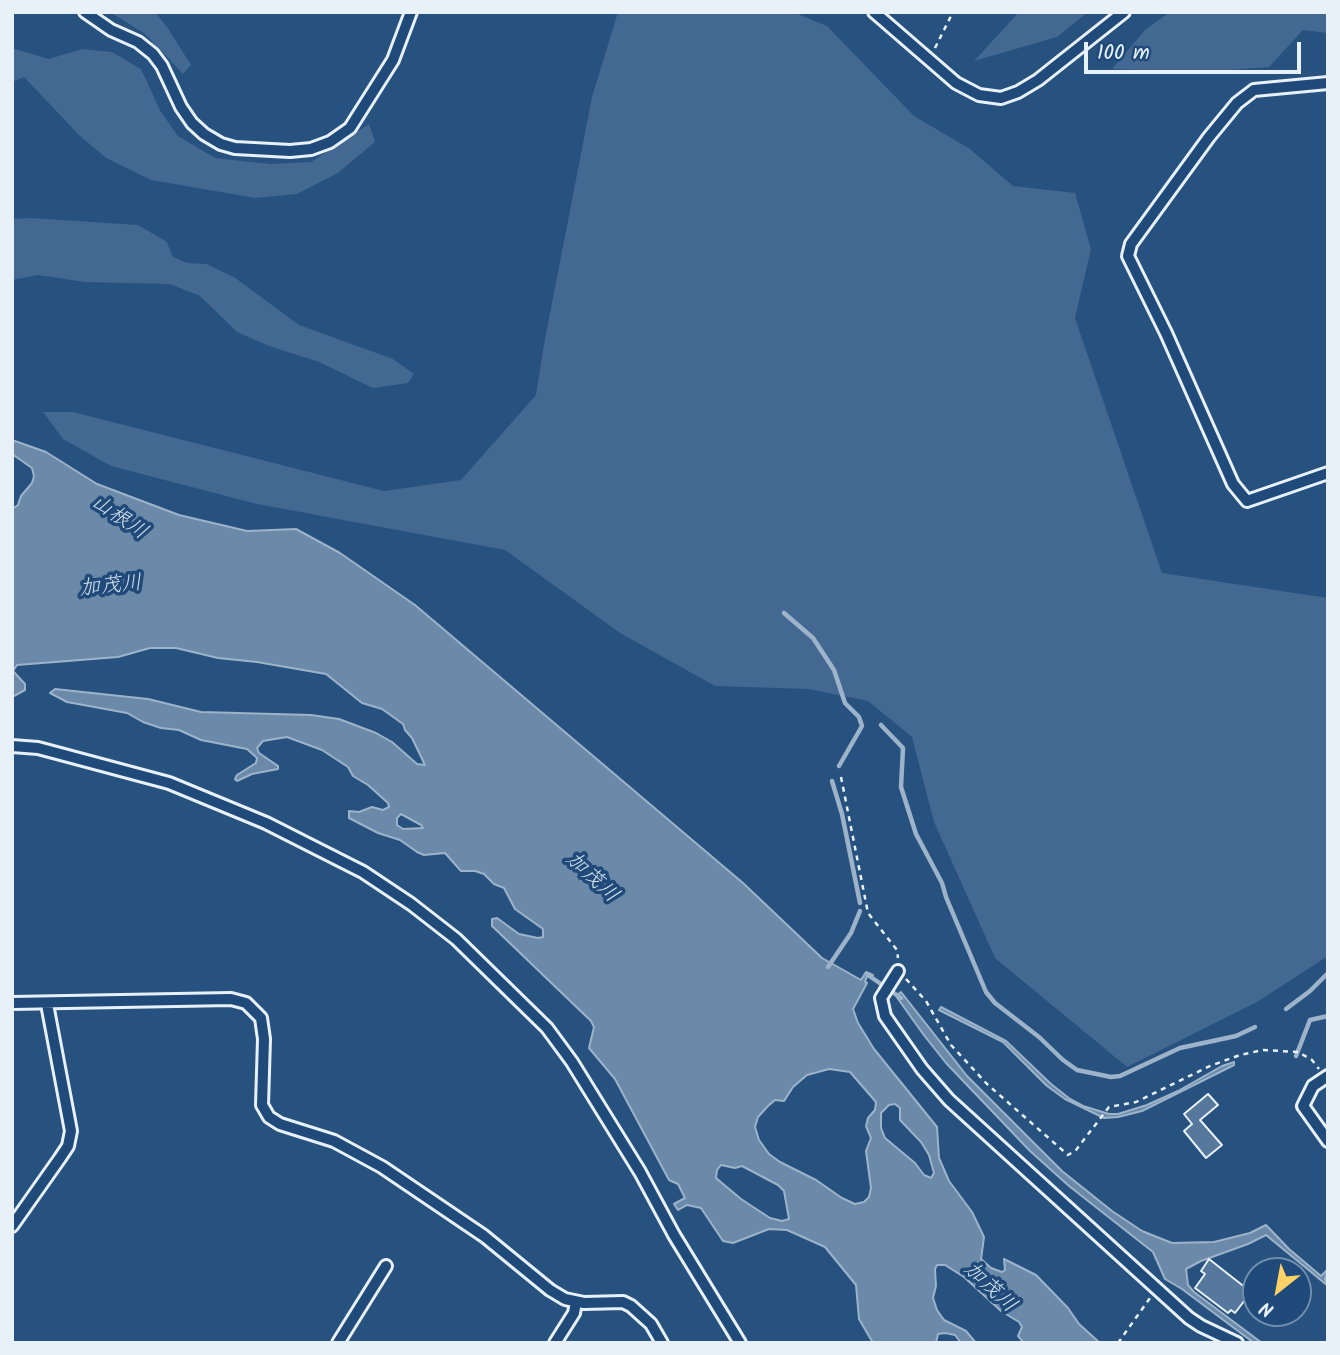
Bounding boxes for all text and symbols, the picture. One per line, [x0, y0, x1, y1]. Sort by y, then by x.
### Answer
scale bar [1088, 28, 1305, 72]
text: 100 m [1097, 37, 1150, 70]
water label: 山根川 [85, 491, 151, 547]
water label: 加茂川 [78, 572, 144, 604]
water label: 加茂川 [559, 848, 623, 910]
north arrow [1242, 1257, 1312, 1327]
water label: 加茂川 [957, 1258, 1021, 1320]
text: N [1254, 1292, 1280, 1324]

